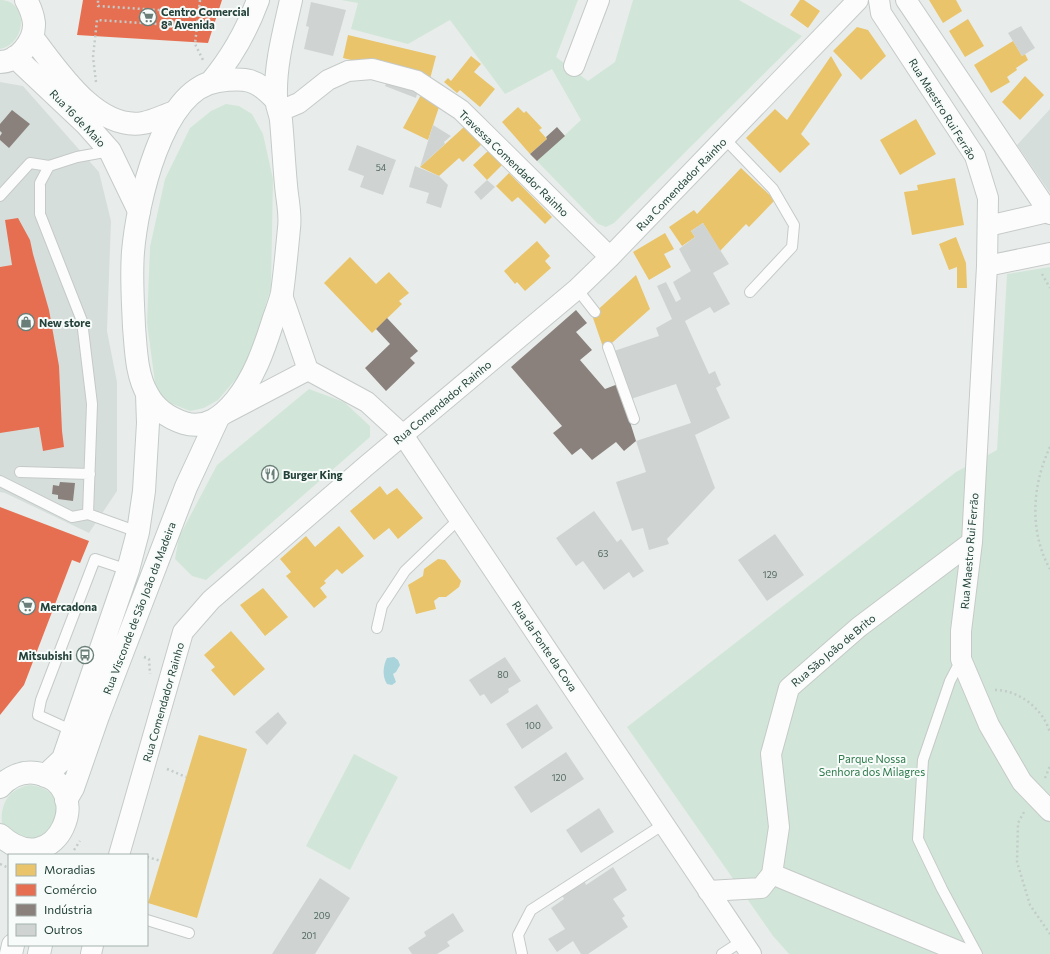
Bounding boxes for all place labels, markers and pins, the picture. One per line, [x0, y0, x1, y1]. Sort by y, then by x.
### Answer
place label: Centro Comercial 8ª Avenida [161, 5, 249, 31]
supermarket icon: Centro Comercial 8ª Avenida [138, 7, 158, 27]
shop icon: New store [16, 312, 36, 332]
place label: New store [39, 316, 91, 329]
restaurant icon: Burger King [260, 464, 280, 484]
place label: Burger King [283, 468, 343, 481]
supermarket icon: Mercadona [17, 596, 37, 616]
place label: Mercadona [40, 600, 97, 613]
bus stop icon: Mitsubishi [75, 645, 95, 665]
place label: Mitsubishi [18, 649, 72, 662]

